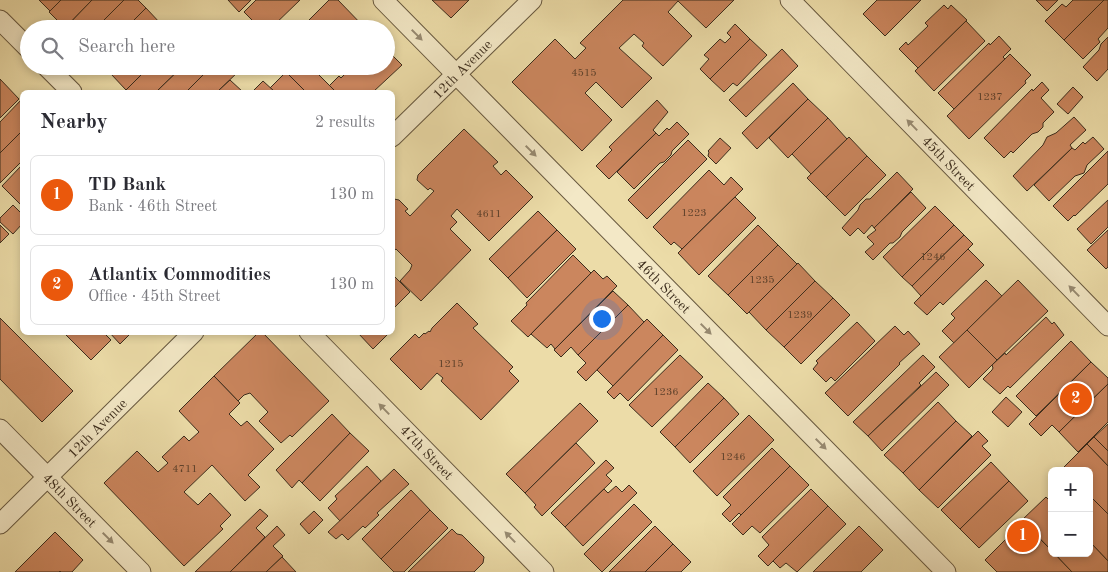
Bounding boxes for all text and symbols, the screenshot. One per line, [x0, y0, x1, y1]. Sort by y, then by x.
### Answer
search box [20, 20, 395, 75]
one-way arrow [411, 28, 423, 40]
icon: search [38, 34, 66, 62]
street label: 12th Avenue [430, 37, 495, 102]
text: Search here [78, 38, 175, 57]
house number: 4515 [571, 68, 597, 79]
house number: 1237 [977, 92, 1003, 103]
text: Nearby [40, 112, 108, 133]
text: 2 results [315, 115, 375, 131]
one-way arrow [906, 119, 918, 131]
street label: 45th Street [919, 134, 978, 194]
one-way arrow [525, 144, 537, 156]
text: TD Bank [88, 176, 166, 195]
text: 1 [52, 187, 62, 203]
text: 130 m [329, 187, 374, 203]
text: Bank · 46th Street [88, 199, 217, 215]
house number: 1223 [681, 208, 707, 219]
house number: 4611 [476, 209, 502, 220]
house number: 1246 [920, 252, 946, 263]
street label: 46th Street [634, 257, 693, 316]
text: Atlantix Commodities [88, 266, 271, 285]
house number: 1235 [749, 275, 775, 286]
text: 2 [52, 277, 62, 293]
text: 130 m [329, 277, 374, 293]
one-way arrow [1068, 285, 1080, 297]
text: Office · 45th Street [88, 289, 220, 305]
your location [589, 306, 615, 332]
house number: 1239 [787, 310, 813, 321]
one-way arrow [700, 322, 712, 334]
house number: 1215 [438, 359, 464, 370]
pin: 2 [1060, 380, 1092, 418]
house number: 1236 [653, 387, 679, 398]
street label: 12th Avenue [65, 396, 130, 461]
one-way arrow [378, 403, 390, 415]
street label: 47th Street [397, 423, 456, 483]
one-way arrow [814, 438, 826, 450]
house number: 1246 [720, 452, 746, 463]
house number: 4711 [172, 464, 198, 475]
map controls [1048, 467, 1093, 557]
button: + [1048, 467, 1093, 512]
street label: 48th Street [40, 471, 99, 530]
button: − [1048, 512, 1093, 557]
pin: 1 [1007, 517, 1039, 555]
one-way arrow [504, 531, 516, 543]
one-way arrow [102, 532, 114, 544]

